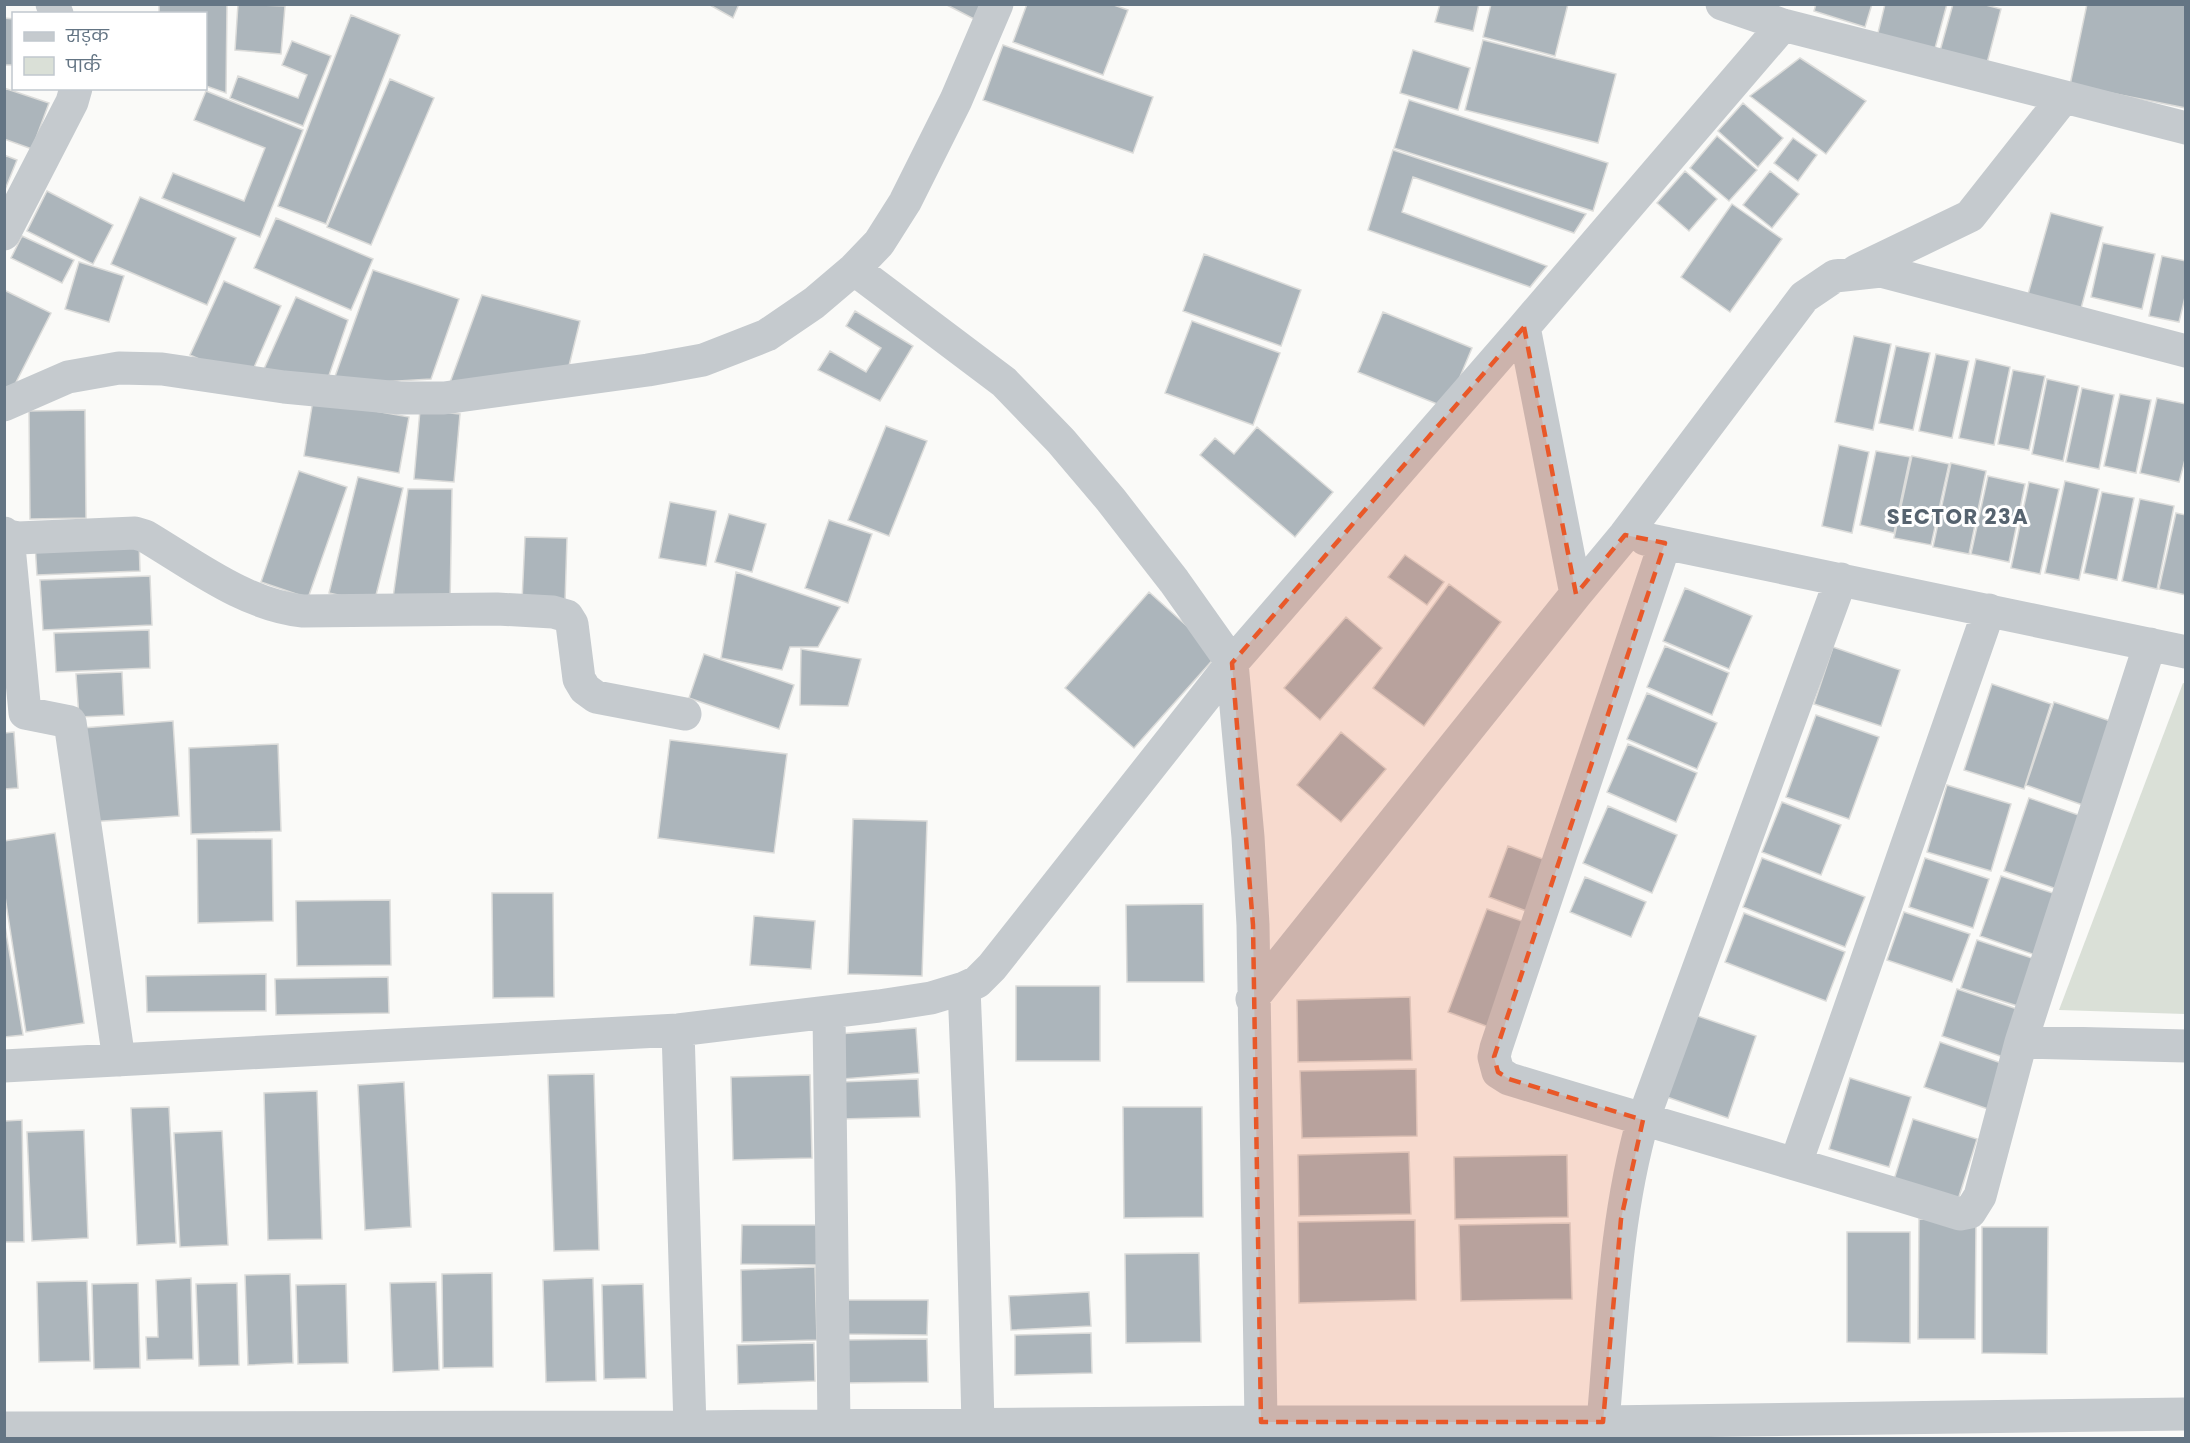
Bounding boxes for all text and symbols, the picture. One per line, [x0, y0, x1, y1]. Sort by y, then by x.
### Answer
legend [12, 12, 207, 90]
text: सड़क [65, 23, 110, 48]
text: पार्क [65, 53, 102, 78]
district label: SECTOR 23A [1887, 502, 2029, 531]

